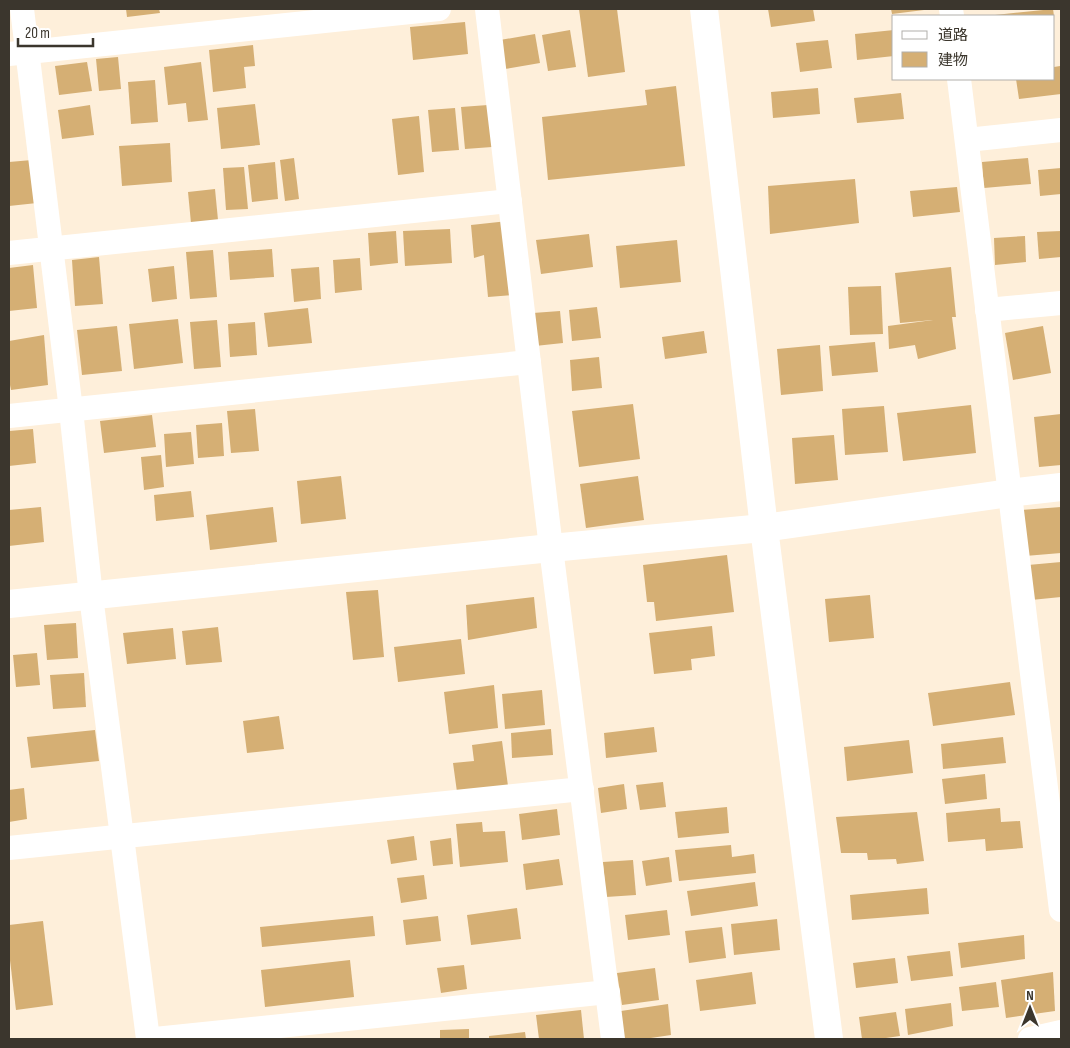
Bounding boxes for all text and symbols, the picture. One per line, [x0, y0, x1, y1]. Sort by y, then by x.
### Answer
scale bar [18, 15, 92, 47]
legend [892, 15, 1055, 80]
text: 20 m [25, 24, 50, 43]
text: 道路 [938, 26, 968, 45]
text: 建物 [938, 51, 968, 70]
north arrow [1005, 983, 1055, 1033]
text: N [1026, 987, 1034, 1004]

